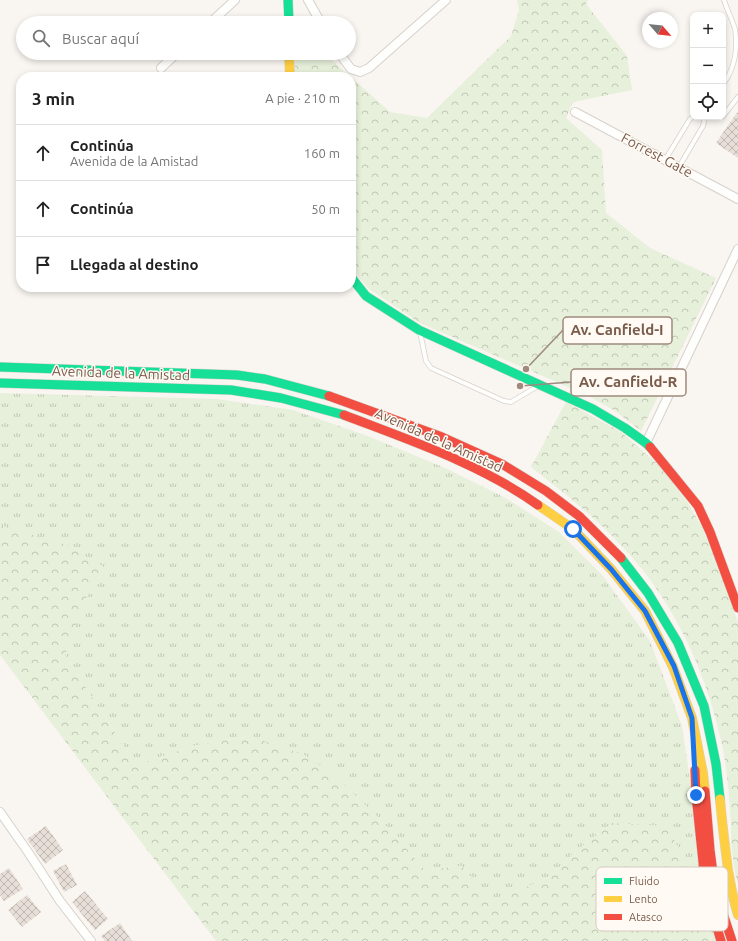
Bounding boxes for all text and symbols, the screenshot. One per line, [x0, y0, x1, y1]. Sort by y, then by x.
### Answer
north arrow [642, 12, 678, 48]
map controls [690, 12, 726, 120]
button: + [690, 12, 726, 48]
search box [16, 16, 356, 60]
icon: search [30, 27, 52, 49]
text: Buscar aquí [62, 30, 139, 47]
button: − [690, 48, 726, 84]
button: locate [690, 84, 726, 120]
text: 3 min [32, 89, 75, 108]
text: A pie · 210 m [265, 91, 340, 105]
street label: Forrest Gate [619, 130, 695, 180]
text: Continúa [70, 137, 134, 154]
icon: ahead [32, 142, 54, 164]
text: 160 m [304, 146, 340, 160]
text: Avenida de la Amistad [70, 154, 198, 168]
icon: ahead [32, 198, 54, 220]
text: Continúa [70, 200, 134, 217]
text: 50 m [311, 202, 340, 216]
icon: arrive [32, 254, 54, 276]
text: Llegada al destino [70, 256, 199, 273]
callout: Av. Canfield-I [563, 317, 672, 344]
text: Av. Canfield-I [570, 321, 664, 338]
street label: Avenida de la Amistad [52, 363, 190, 383]
callout: Av. Canfield-R [571, 369, 686, 396]
text: Av. Canfield-R [579, 373, 677, 390]
street label: Avenida de la Amistad [373, 405, 505, 475]
route start [564, 520, 582, 538]
route end [687, 786, 705, 804]
legend [596, 867, 728, 931]
text: Fluido [629, 875, 660, 887]
text: Lento [629, 893, 658, 905]
text: Atasco [629, 911, 662, 923]

